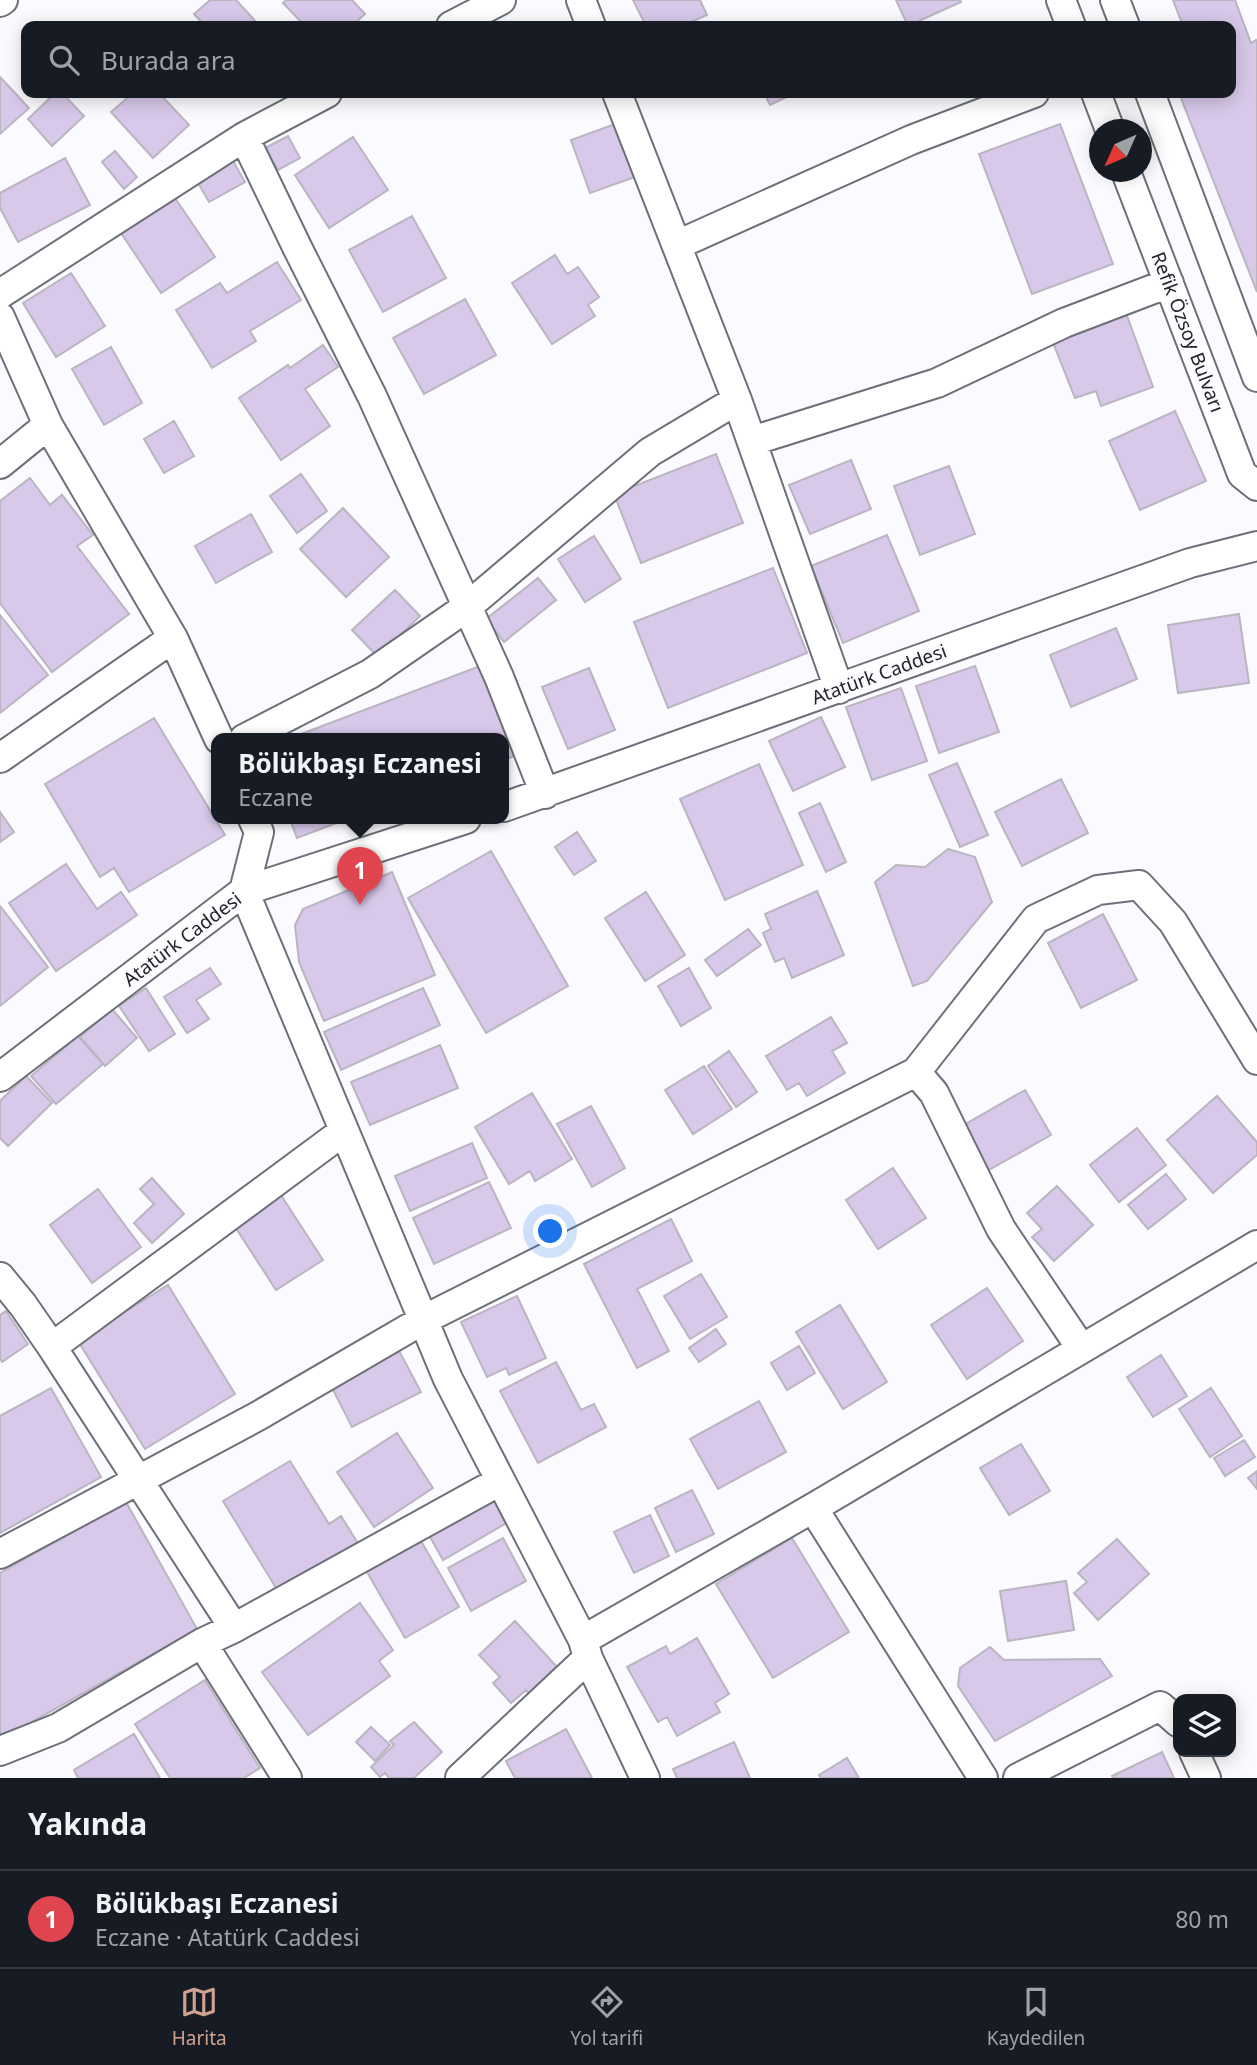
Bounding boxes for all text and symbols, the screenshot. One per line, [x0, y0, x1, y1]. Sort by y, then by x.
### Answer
search box [21, 21, 1236, 98]
icon: search [45, 41, 83, 79]
text: Burada ara [101, 42, 236, 78]
north arrow [1089, 119, 1152, 182]
street label: Refik Özsoy Bulvarı [1145, 248, 1231, 416]
street label: Atatürk Caddesi [808, 638, 950, 710]
popup [211, 733, 509, 824]
text: Bölükbaşı Eczanesi [238, 745, 482, 781]
text: Eczane [238, 781, 313, 813]
pin: 1 [337, 847, 383, 905]
street label: Atatürk Caddesi [117, 886, 247, 992]
your location [533, 1214, 567, 1248]
map controls [1173, 1694, 1236, 1757]
button: layers [1173, 1694, 1236, 1757]
text: Yakında [28, 1803, 147, 1844]
text: Bölükbaşı Eczanesi [95, 1885, 339, 1921]
text: 1 [44, 1903, 58, 1935]
text: 80 m [1175, 1903, 1229, 1935]
text: Eczane · Atatürk Caddesi [95, 1921, 360, 1953]
tab: Harita [172, 1983, 227, 2051]
tab: Yol tarifi [570, 1983, 643, 2051]
tab: Kaydedilen [987, 1983, 1085, 2051]

